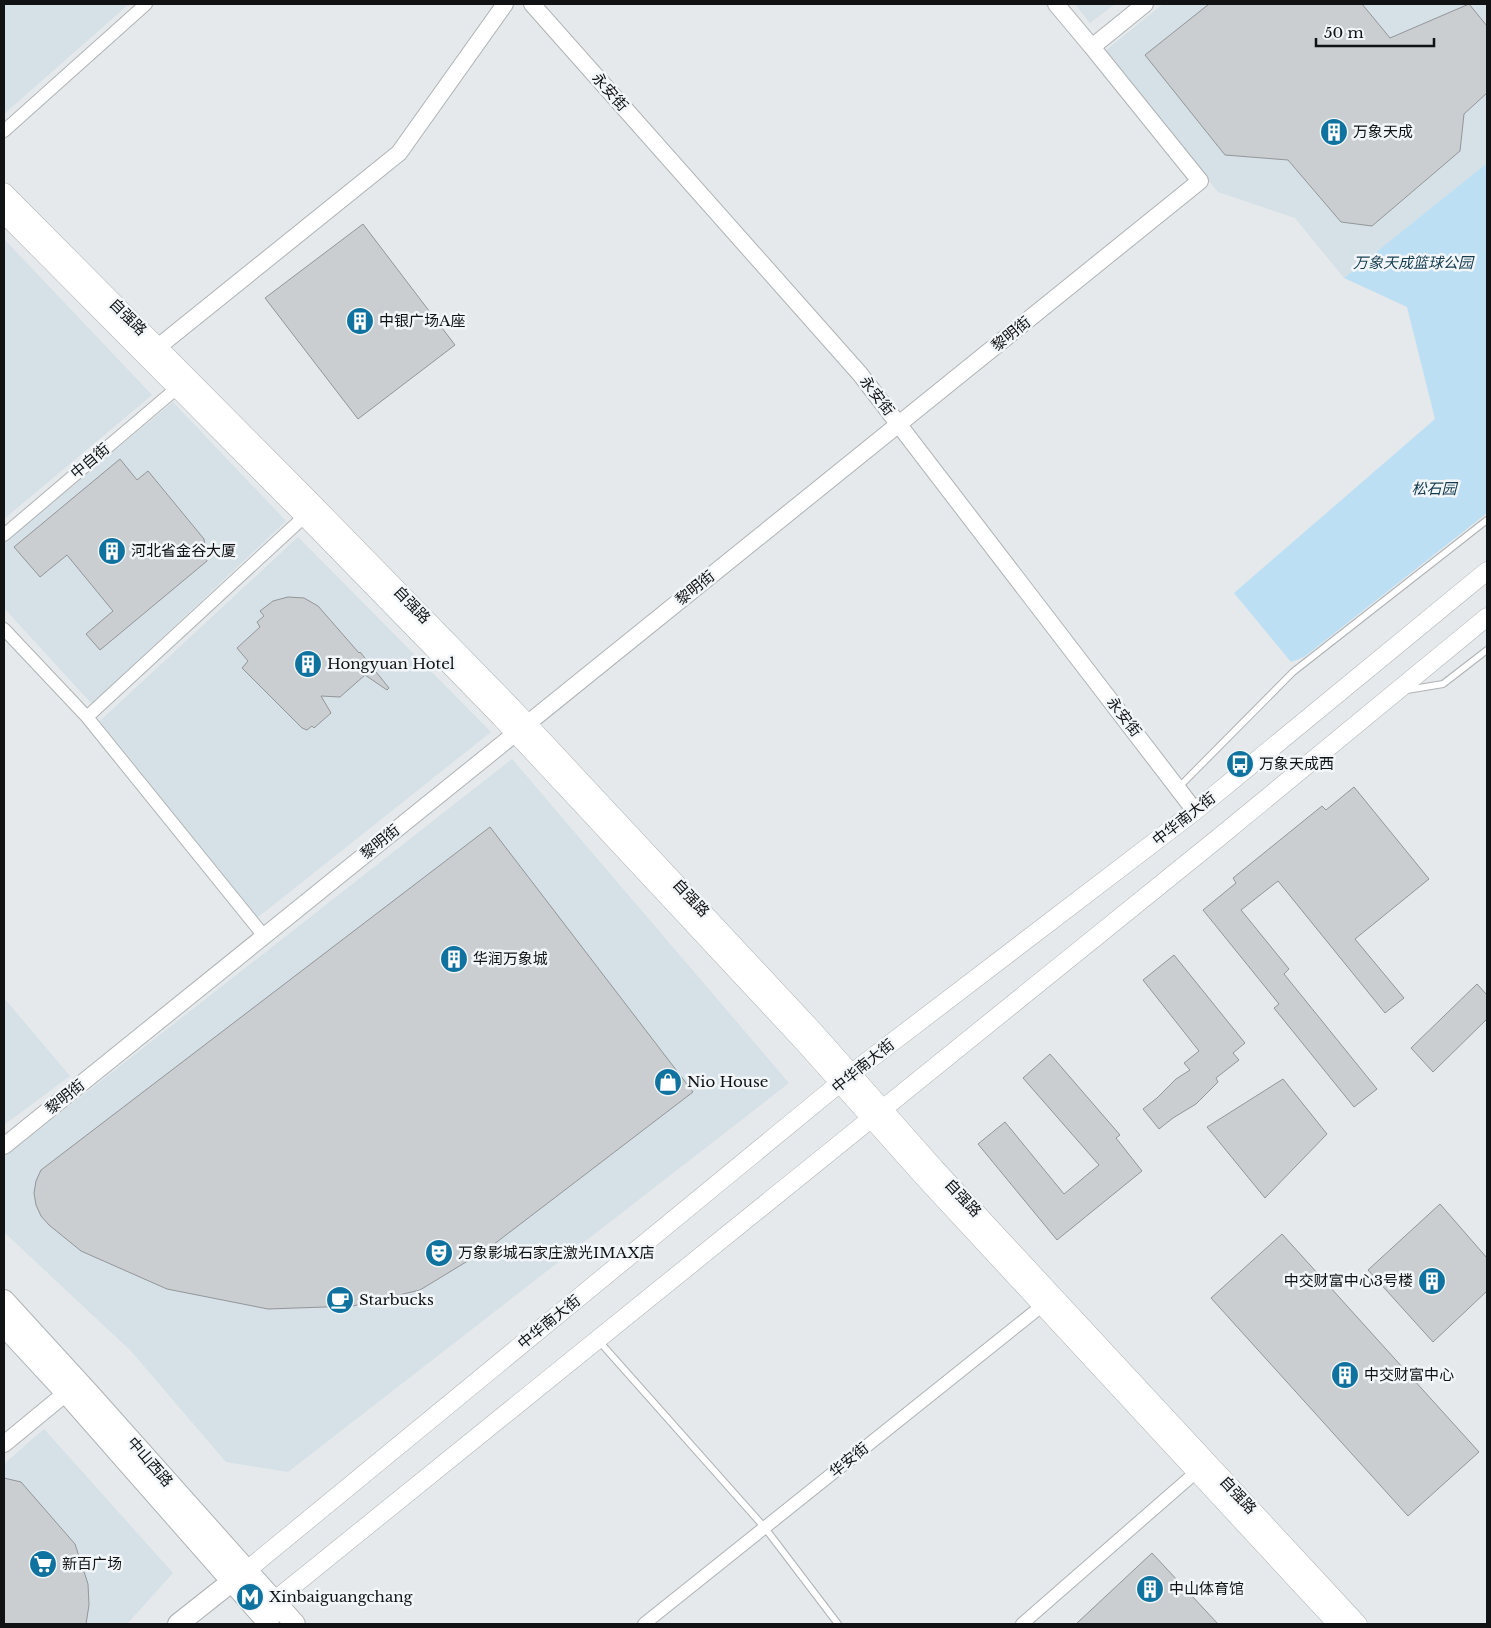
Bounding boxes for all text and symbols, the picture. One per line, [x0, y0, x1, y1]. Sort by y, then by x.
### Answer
scale bar [1316, 15, 1434, 47]
text: 50 m [1324, 23, 1364, 42]
street label: 永安街 [588, 69, 632, 115]
building icon: 万象天成 [1319, 117, 1349, 147]
place label: 万象天成 [1353, 122, 1413, 141]
park label: 万象天成篮球公园 [1353, 253, 1475, 272]
street label: 自强路 [106, 294, 151, 339]
building icon: 中银广场A座 [345, 306, 375, 336]
place label: 中银广场A座 [379, 311, 466, 330]
street label: 黎明街 [987, 312, 1034, 355]
street label: 永安街 [856, 372, 899, 419]
street label: 中自街 [66, 439, 113, 482]
park label: 松石园 [1411, 479, 1458, 498]
building icon: 河北省金谷大厦 [97, 536, 127, 566]
place label: 河北省金谷大厦 [131, 541, 236, 560]
street label: 黎明街 [671, 566, 718, 609]
street label: 自强路 [390, 582, 435, 627]
building icon: Hongyuan Hotel [293, 649, 323, 679]
place label: Hongyuan Hotel [327, 654, 455, 673]
street label: 永安街 [1103, 693, 1146, 740]
bus stop icon: 万象天成西 [1225, 749, 1255, 779]
place label: 万象天成西 [1259, 754, 1334, 773]
street label: 中华南大街 [1148, 788, 1219, 849]
street label: 黎明街 [356, 820, 403, 863]
street label: 自强路 [669, 875, 714, 921]
building icon: 华润万象城 [439, 944, 469, 974]
place label: 华润万象城 [473, 949, 548, 968]
street label: 中华南大街 [828, 1035, 898, 1097]
shop icon: Nio House [653, 1067, 683, 1097]
place label: Nio House [687, 1072, 768, 1091]
street label: 黎明街 [41, 1075, 88, 1118]
street label: 自强路 [941, 1175, 986, 1221]
theatre icon: 万象影城石家庄激光IMAX店 [424, 1238, 454, 1268]
place label: 万象影城石家庄激光IMAX店 [458, 1243, 654, 1262]
building icon: 中交财富中心3号楼 [1417, 1266, 1447, 1296]
place label: 中交财富中心3号楼 [1284, 1271, 1413, 1290]
cafe icon: Starbucks [325, 1285, 355, 1315]
place label: Starbucks [359, 1290, 434, 1309]
street label: 中华南大街 [514, 1291, 584, 1353]
building icon: 中交财富中心 [1330, 1360, 1360, 1390]
place label: 中交财富中心 [1364, 1365, 1454, 1384]
street label: 中山西路 [124, 1433, 177, 1491]
street label: 华安街 [825, 1438, 872, 1481]
street label: 自强路 [1216, 1472, 1261, 1518]
supermarket icon: 新百广场 [28, 1549, 58, 1579]
place label: 新百广场 [62, 1554, 122, 1573]
building icon: 中山体育馆 [1135, 1574, 1165, 1604]
place label: 中山体育馆 [1169, 1579, 1244, 1598]
metro station icon: Xinbaiguangchang [235, 1582, 265, 1612]
place label: Xinbaiguangchang [269, 1587, 414, 1606]

